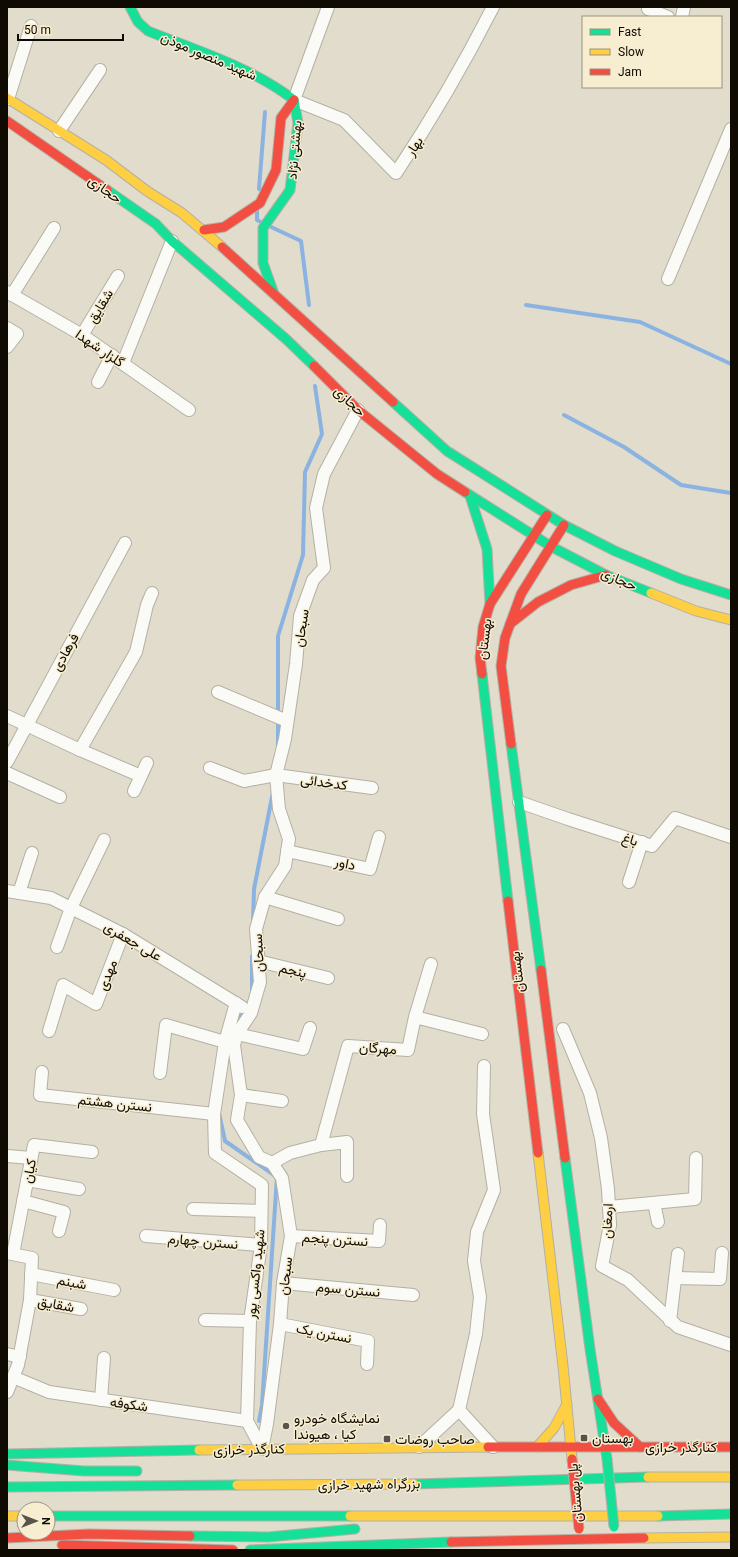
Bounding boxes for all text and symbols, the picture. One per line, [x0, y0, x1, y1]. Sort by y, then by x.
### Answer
scale bar [18, 16, 123, 42]
legend [582, 16, 722, 88]
text: 50 m [24, 23, 51, 37]
text: Fast [618, 25, 641, 39]
street label: شهید منصور موذن [158, 29, 259, 84]
text: Slow [618, 45, 644, 59]
text: Jam [618, 65, 642, 79]
street label: بهشتی نژاد [283, 120, 306, 180]
street label: بهار [401, 133, 427, 160]
street label: حجازی [85, 172, 125, 207]
street label: شقایق [84, 286, 117, 326]
street label: گلزار شهدا [72, 326, 127, 371]
street label: حجازی [330, 382, 369, 420]
street label: حجازی [598, 564, 639, 595]
street label: سبحان [290, 608, 313, 648]
street label: بهستان [474, 617, 495, 661]
street label: فرهادی [48, 630, 83, 674]
street label: کدخدائی [299, 771, 348, 794]
street label: باغ [619, 829, 640, 852]
street label: داور [332, 853, 357, 874]
street label: علی جعفری [101, 918, 165, 965]
street label: سبحان [249, 933, 268, 973]
street label: بهستان [507, 950, 528, 994]
street label: مهدی [94, 957, 121, 993]
street label: پنجم [277, 959, 308, 983]
street label: مهرگان [358, 1039, 397, 1058]
street label: نسترن هشتم [77, 1091, 153, 1116]
street label: کیان [19, 1157, 40, 1185]
street label: ارمغان [598, 1203, 617, 1239]
street label: شهید واکسی پور [242, 1228, 270, 1321]
street label: نسترن پنجم [301, 1229, 369, 1251]
street label: نسترن چهارم [167, 1230, 239, 1254]
street label: سبحان [275, 1256, 296, 1296]
street label: شبنم [56, 1271, 88, 1294]
street label: نسترن سوم [315, 1278, 381, 1301]
street label: شقایق [36, 1293, 76, 1316]
street label: نسترن یک [295, 1320, 353, 1347]
street label: شکوفه [109, 1393, 149, 1416]
place label: نمایشگاه خودرو کیا ، هیوندا [294, 1410, 380, 1443]
marker: نمایشگاه خودرو کیا ، هیوندا [281, 1421, 291, 1431]
place label: بهستان [592, 1430, 633, 1447]
place label: صاحب روضات [395, 1431, 475, 1448]
marker: بهستان [579, 1433, 589, 1443]
marker: صاحب روضات [382, 1434, 392, 1444]
street label: کنارگذر خرازی [645, 1439, 717, 1456]
street label: کنارگذر خرازی [213, 1440, 285, 1459]
street label: پل بهستان [564, 1463, 588, 1523]
street label: بزرگراه شهید خرازی [318, 1475, 420, 1494]
north arrow [16, 1501, 56, 1541]
text: N [39, 1517, 52, 1525]

